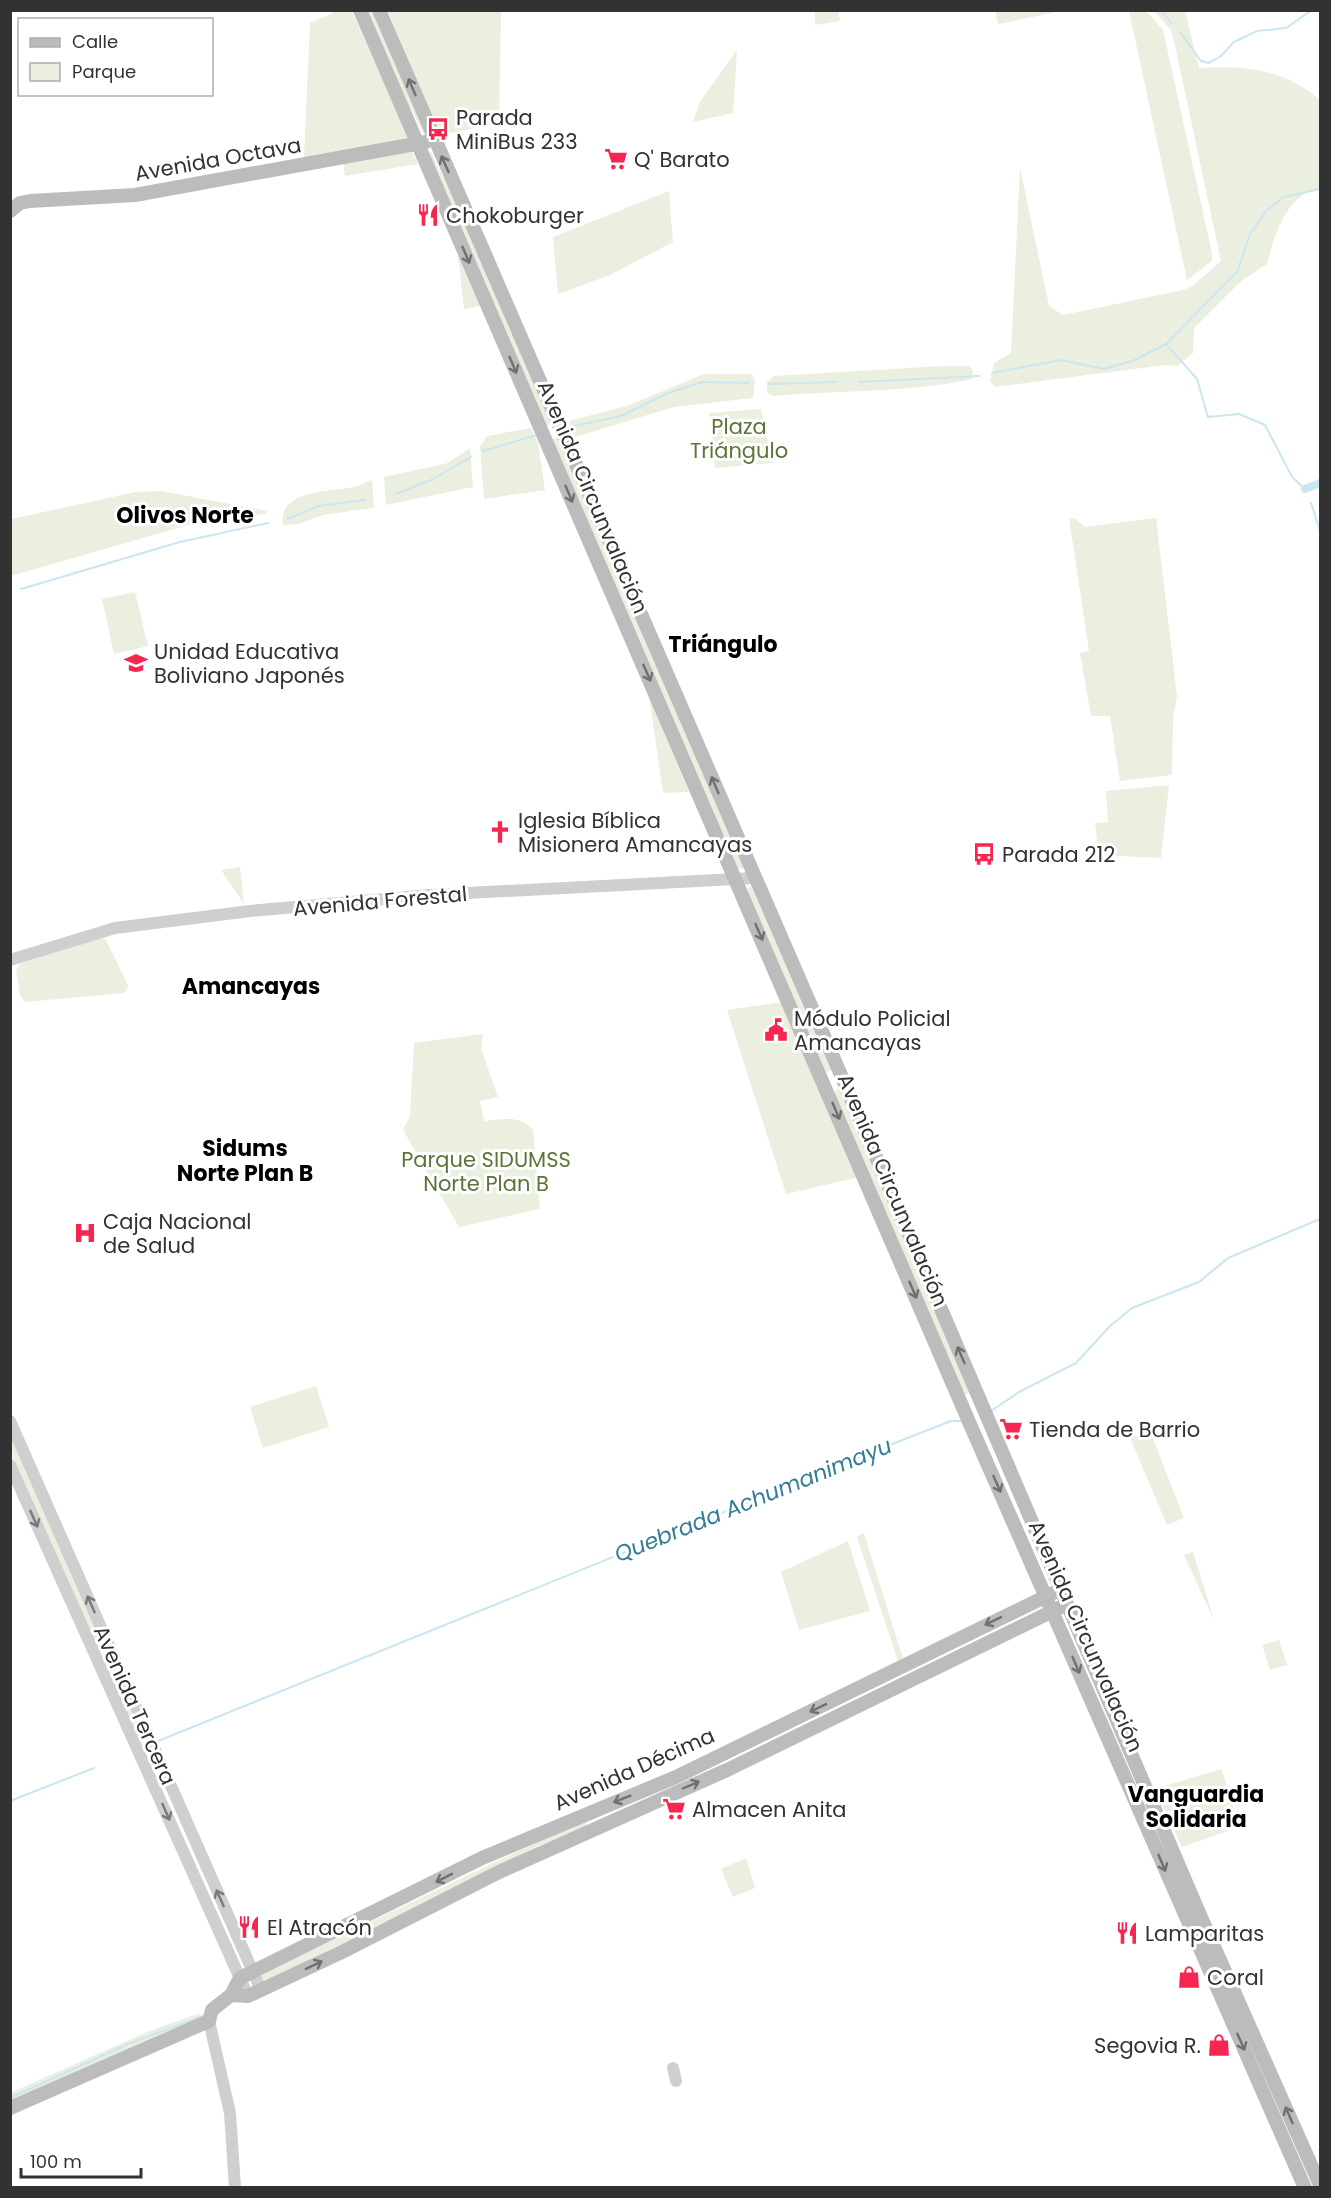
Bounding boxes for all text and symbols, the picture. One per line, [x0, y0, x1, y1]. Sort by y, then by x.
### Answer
legend [18, 18, 213, 96]
text: Calle [72, 29, 118, 54]
text: Parque [72, 59, 136, 84]
one-way arrow [406, 78, 417, 96]
place label: Parada MiniBus 233 [456, 103, 578, 156]
bus stop icon: Parada MiniBus 233 [425, 116, 451, 142]
street label: Avenida Octava [132, 130, 304, 188]
place label: Q' Barato [634, 145, 730, 174]
supermarket icon: Q' Barato [603, 146, 629, 172]
one-way arrow [439, 156, 450, 174]
place label: Chokoburger [446, 201, 584, 230]
restaurant icon: Chokoburger [415, 202, 441, 228]
one-way arrow [461, 246, 472, 264]
one-way arrow [508, 356, 519, 374]
street label: Avenida Circunvalación [531, 376, 655, 618]
park label: Plaza Triángulo [690, 412, 788, 465]
one-way arrow [564, 485, 575, 503]
district label: Olivos Norte [116, 500, 254, 531]
district label: Triángulo [669, 629, 777, 660]
place label: Unidad Educativa Boliviano Japonés [154, 637, 345, 690]
school or university icon: Unidad Educativa Boliviano Japonés [123, 650, 149, 676]
one-way arrow [641, 664, 653, 682]
one-way arrow [709, 776, 720, 794]
place label: Iglesia Bíblica Misionera Amancayas [518, 806, 752, 859]
church icon: Iglesia Bíblica Misionera Amancayas [487, 819, 513, 845]
place label: Parada 212 [1002, 840, 1115, 869]
bus stop icon: Parada 212 [971, 841, 997, 867]
street label: Avenida Forestal [292, 879, 468, 923]
one-way arrow [753, 923, 765, 941]
district label: Amancayas [182, 971, 320, 1002]
place label: Módulo Policial Amancayas [794, 1004, 951, 1057]
public building icon: Módulo Policial Amancayas [763, 1017, 789, 1043]
street label: Avenida Circunvalación [831, 1069, 955, 1311]
one-way arrow [831, 1101, 842, 1120]
district label: Sidums Norte Plan B [177, 1133, 313, 1189]
park label: Parque SIDUMSS Norte Plan B [401, 1145, 571, 1198]
place label: Caja Nacional de Salud [103, 1207, 252, 1260]
hospital icon: Caja Nacional de Salud [72, 1220, 98, 1246]
one-way arrow [908, 1281, 919, 1299]
one-way arrow [954, 1346, 966, 1364]
place label: Tienda de Barrio [1029, 1415, 1200, 1444]
supermarket icon: Tienda de Barrio [998, 1416, 1024, 1442]
water label: Quebrada Achumanimayu [610, 1430, 896, 1570]
one-way arrow [992, 1475, 1003, 1493]
one-way arrow [29, 1509, 41, 1527]
street label: Avenida Circunvalación [1022, 1516, 1150, 1756]
one-way arrow [85, 1596, 96, 1614]
one-way arrow [985, 1616, 1003, 1628]
street label: Avenida Tercera [87, 1621, 183, 1789]
one-way arrow [1071, 1656, 1082, 1674]
one-way arrow [810, 1702, 828, 1714]
street label: Avenida Décima [549, 1721, 719, 1817]
one-way arrow [681, 1779, 700, 1790]
district label: Vanguardia Solidaria [1128, 1779, 1264, 1835]
one-way arrow [613, 1794, 632, 1805]
place label: Almacen Anita [692, 1795, 847, 1824]
supermarket icon: Almacen Anita [661, 1796, 687, 1822]
one-way arrow [160, 1802, 172, 1820]
one-way arrow [1157, 1854, 1168, 1872]
one-way arrow [435, 1872, 453, 1884]
one-way arrow [214, 1890, 225, 1908]
place label: El Atracón [267, 1913, 372, 1942]
restaurant icon: El Atracón [236, 1914, 262, 1940]
place label: Lamparitas [1145, 1919, 1264, 1948]
restaurant icon: Lamparitas [1114, 1920, 1140, 1946]
one-way arrow [305, 1959, 323, 1971]
place label: Coral [1207, 1963, 1264, 1992]
shop icon: Coral [1176, 1964, 1202, 1990]
place label: Segovia R. [1094, 2031, 1201, 2060]
shop icon: Segovia R. [1206, 2032, 1232, 2058]
one-way arrow [1235, 2032, 1247, 2050]
one-way arrow [1283, 2106, 1294, 2124]
scale bar [21, 2141, 141, 2179]
text: 100 m [30, 2149, 82, 2174]

